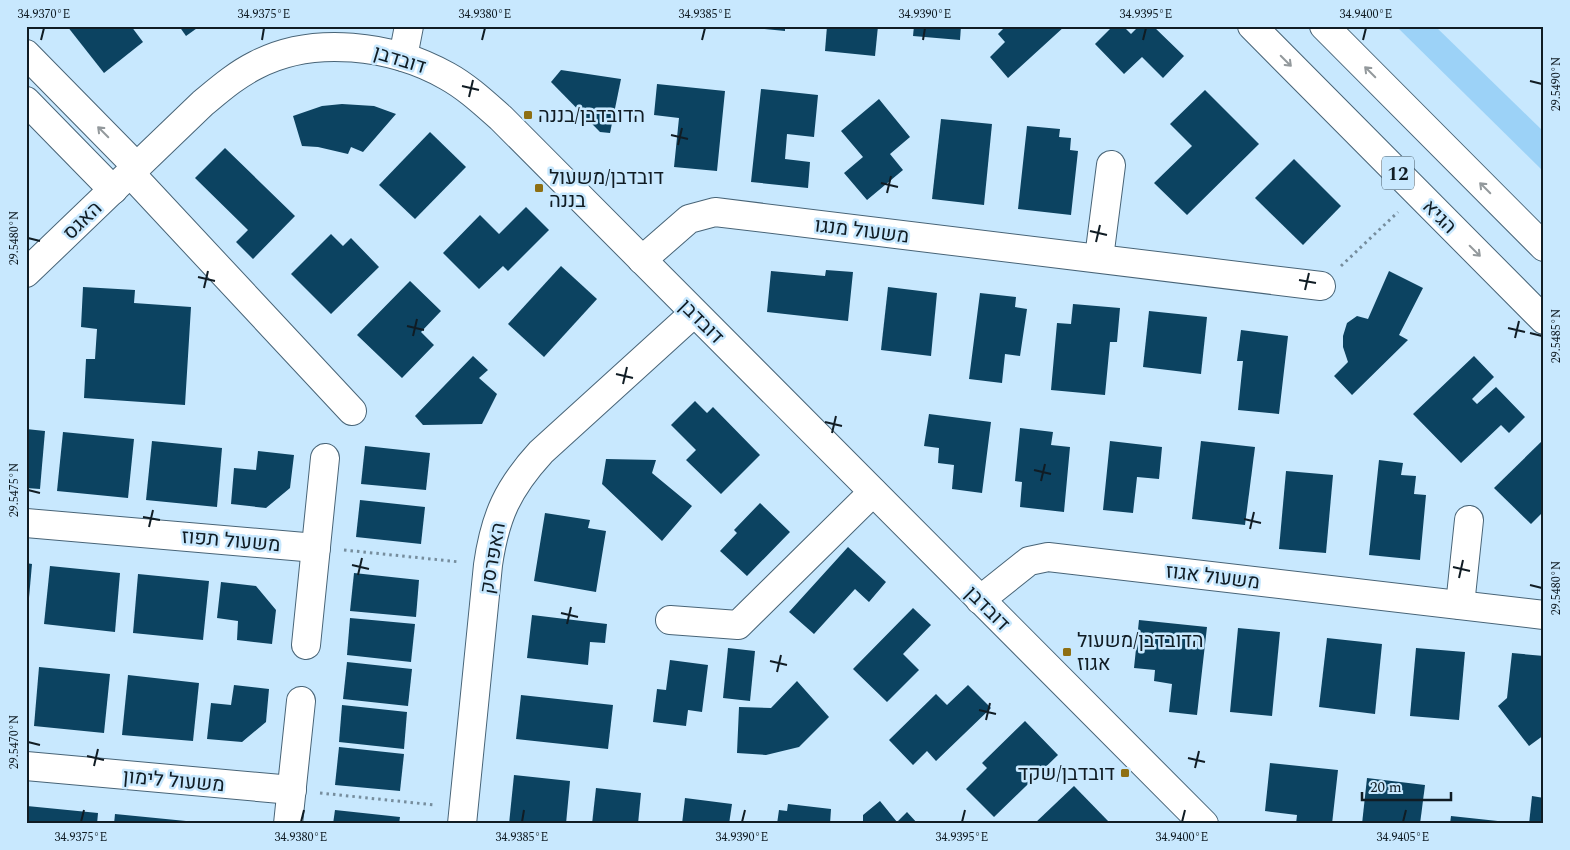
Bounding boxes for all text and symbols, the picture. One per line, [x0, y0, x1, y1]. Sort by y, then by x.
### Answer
text: 34.9370°E [18, 5, 70, 24]
text: 34.9375°E [238, 5, 290, 24]
text: 34.9380°E [459, 5, 511, 24]
text: 34.9385°E [679, 5, 731, 24]
text: 34.9390°E [899, 5, 951, 24]
text: 34.9395°E [1120, 5, 1172, 24]
text: 34.9400°E [1340, 5, 1392, 24]
street label: דובדבן [370, 38, 430, 82]
one-way arrow [1280, 55, 1293, 67]
text: 29.5490°N [1547, 57, 1566, 111]
one-way arrow [1364, 66, 1376, 79]
place label: הדובדבן/בננה [538, 101, 645, 131]
marker: הדובדבן/בננה [522, 109, 534, 121]
one-way arrow [97, 126, 109, 138]
road number: 12 [1382, 156, 1414, 190]
place label: דובדבן/משעול בננה [549, 163, 664, 216]
one-way arrow [1479, 181, 1491, 194]
marker: דובדבן/משעול בננה [533, 182, 545, 194]
street label: הגיא [1415, 193, 1463, 241]
street label: האגס [56, 194, 109, 247]
street label: משעול מנגו [813, 210, 911, 252]
text: 29.5480°N [5, 211, 24, 265]
one-way arrow [1469, 244, 1481, 257]
street label: דובדבן [672, 292, 731, 351]
text: 29.5485°N [1547, 309, 1566, 363]
text: 29.5475°N [5, 463, 24, 517]
street label: האפרסק [472, 520, 514, 596]
street label: משעול תפוז [180, 522, 282, 560]
street label: משעול אגוז [1164, 556, 1262, 598]
text: 29.5480°N [1547, 561, 1566, 615]
street label: דובדבן [958, 579, 1017, 638]
place label: הדובדבן/משעול אגוז [1077, 626, 1204, 679]
marker: הדובדבן/משעול אגוז [1061, 646, 1073, 658]
text: 29.5470°N [5, 715, 24, 769]
place label: דובדבן/שקד [1018, 759, 1115, 789]
street label: משעול לימון [122, 762, 226, 800]
marker: דובדבן/שקד [1119, 767, 1131, 779]
scale bar [1362, 770, 1451, 802]
text: 20 m [1370, 776, 1402, 799]
text: 34.9375°E [55, 828, 107, 847]
text: 34.9380°E [275, 828, 327, 847]
text: 34.9385°E [496, 828, 548, 847]
text: 34.9390°E [716, 828, 768, 847]
text: 34.9395°E [936, 828, 988, 847]
text: 34.9400°E [1156, 828, 1208, 847]
text: 34.9405°E [1377, 828, 1429, 847]

